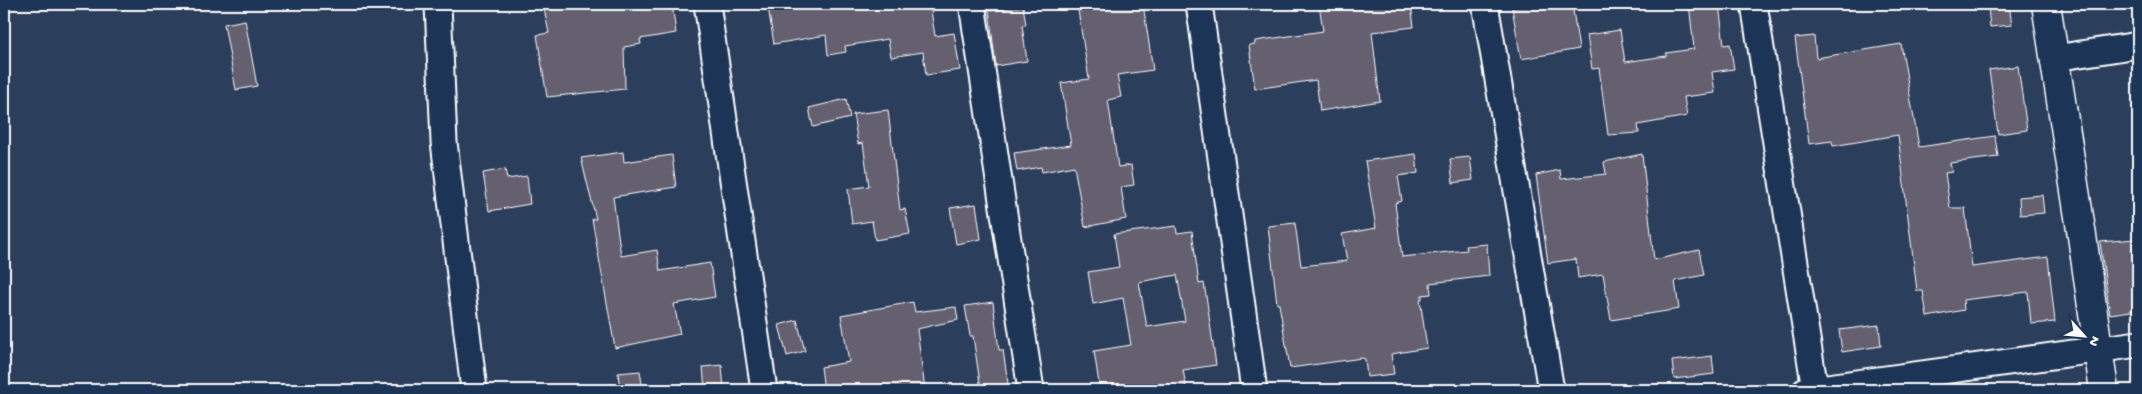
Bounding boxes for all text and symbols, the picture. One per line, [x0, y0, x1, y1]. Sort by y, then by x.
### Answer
north arrow [2060, 312, 2110, 362]
text: N [2084, 333, 2103, 349]

